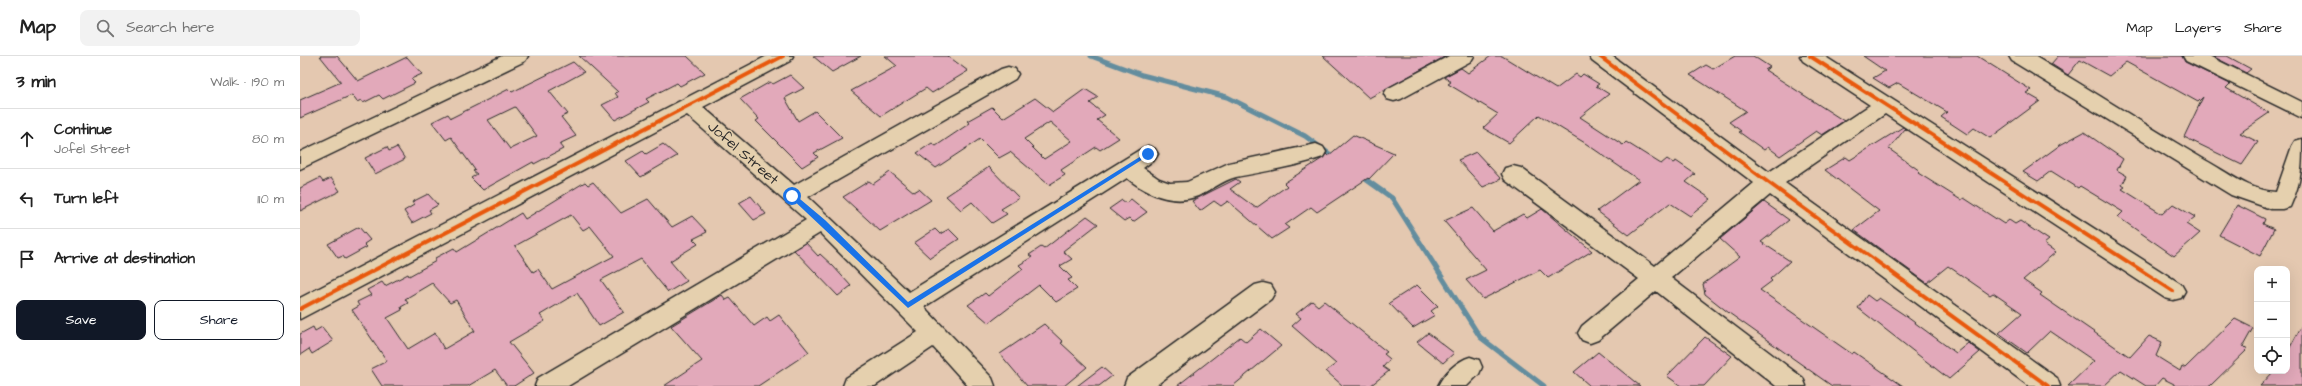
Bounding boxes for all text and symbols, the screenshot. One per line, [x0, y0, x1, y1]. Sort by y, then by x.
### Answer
search box [80, 10, 360, 46]
text: Map [20, 14, 56, 41]
icon: search [94, 17, 116, 39]
text: Search here [126, 17, 215, 38]
text: Map [2126, 18, 2153, 38]
text: Layers [2175, 18, 2222, 38]
text: Share [2244, 18, 2282, 38]
text: 3 min [16, 70, 56, 94]
text: Walk · 190 m [210, 73, 284, 91]
street label: Jofel Street [703, 116, 783, 190]
text: Continue [54, 119, 112, 140]
icon: ahead [16, 128, 38, 150]
text: 80 m [252, 130, 284, 148]
text: Jofel Street [54, 140, 130, 158]
route end [1139, 145, 1157, 163]
route start [783, 187, 801, 205]
icon: left [16, 188, 38, 210]
text: Turn left [54, 188, 118, 209]
text: 110 m [257, 190, 284, 208]
icon: arrive [16, 248, 38, 270]
text: Arrive at destination [54, 248, 195, 269]
map controls [2254, 266, 2290, 374]
button: + [2254, 266, 2290, 302]
button: Save [16, 300, 146, 340]
button: Share [154, 300, 284, 340]
button: − [2254, 302, 2290, 338]
button: locate [2254, 338, 2290, 374]

